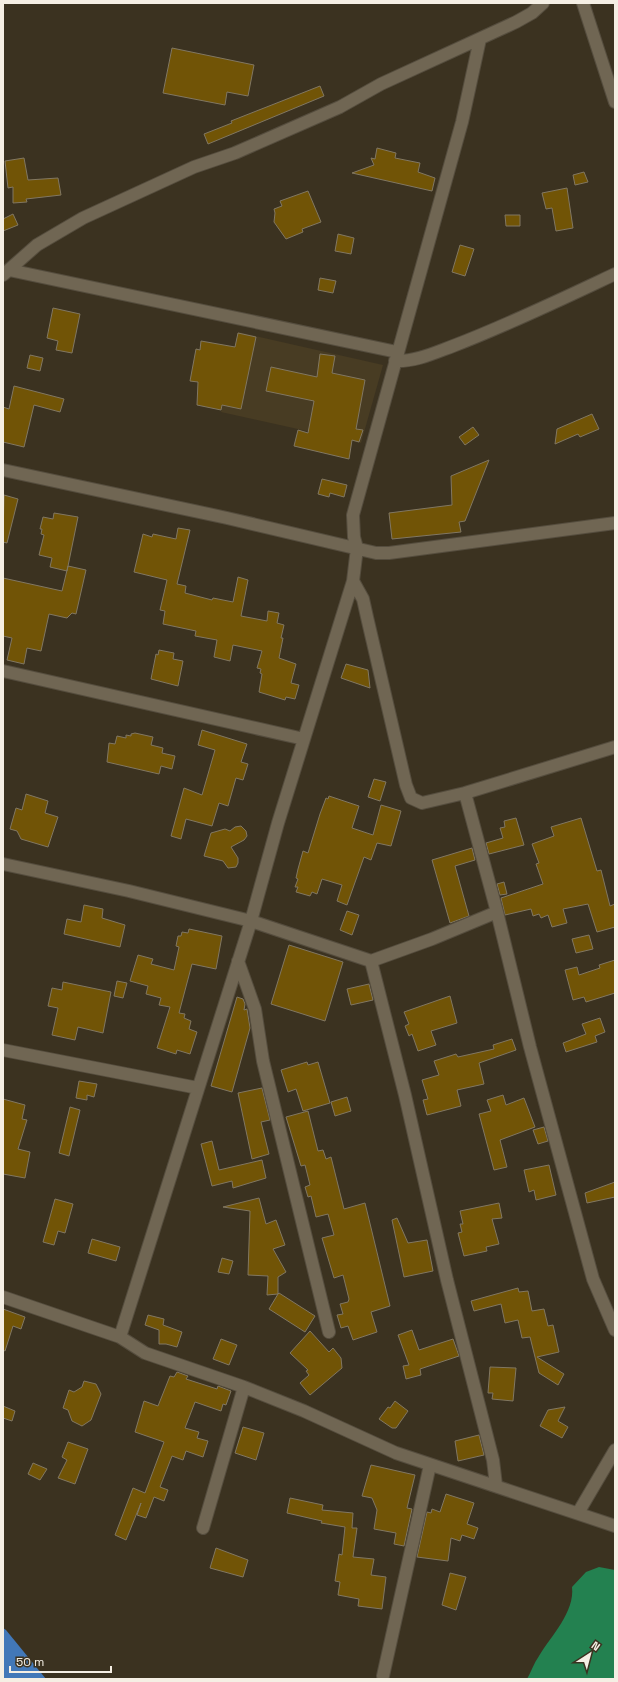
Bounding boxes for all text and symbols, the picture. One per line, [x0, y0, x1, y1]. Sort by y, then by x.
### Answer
north arrow [570, 1634, 610, 1674]
text: N [589, 1638, 603, 1654]
scale bar [10, 1648, 111, 1674]
text: 50 m [16, 1654, 44, 1670]

